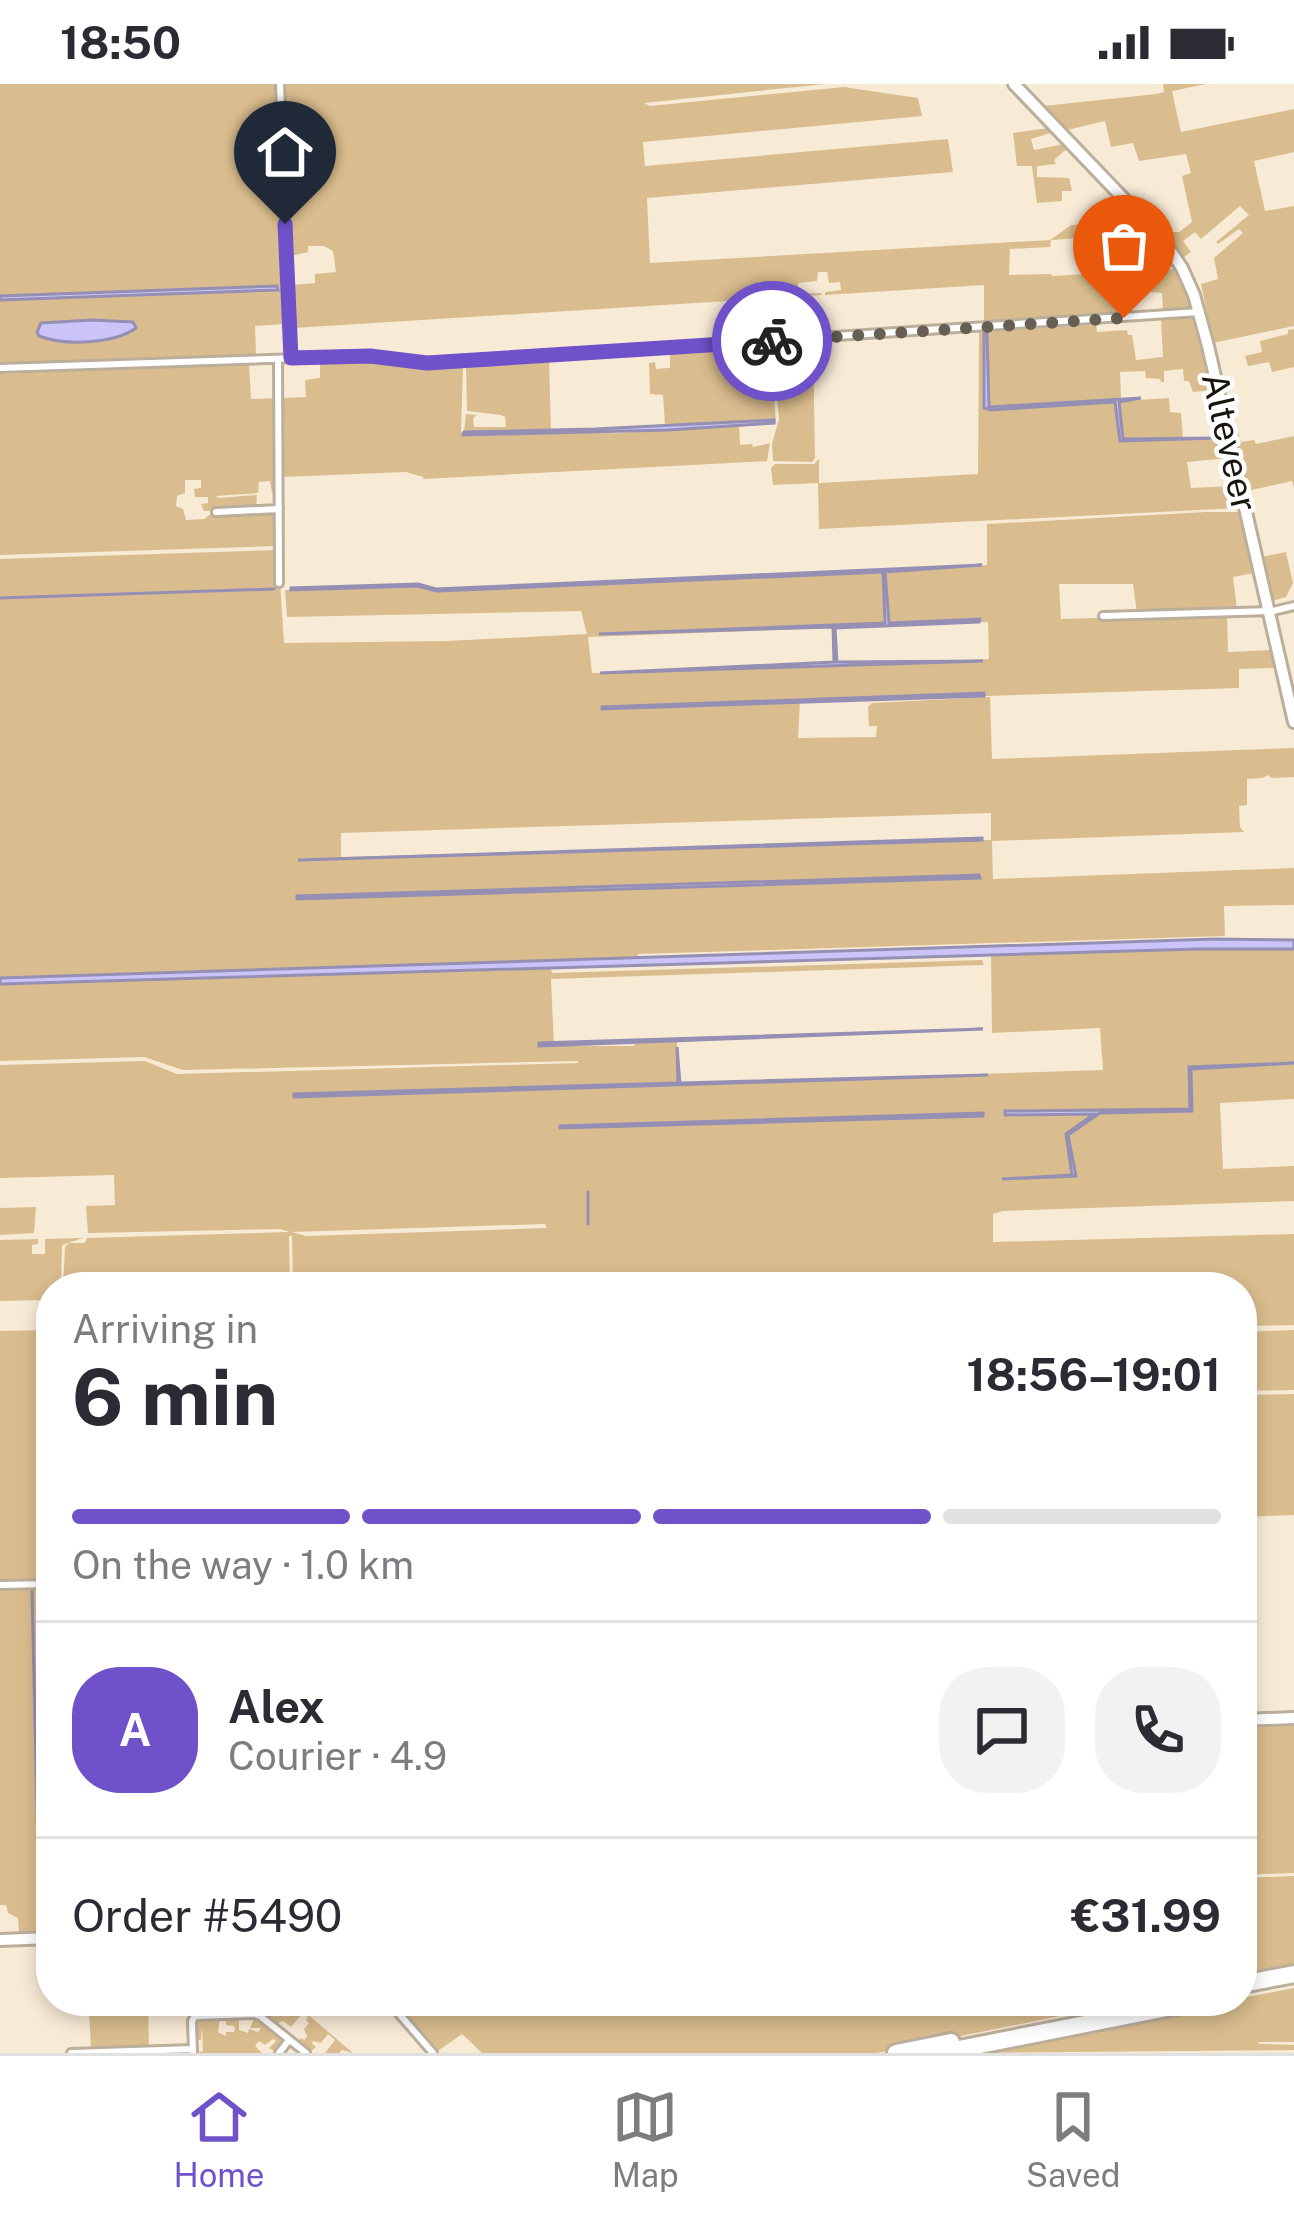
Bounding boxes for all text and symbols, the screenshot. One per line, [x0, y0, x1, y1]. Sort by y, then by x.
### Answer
text: 18:50 [60, 16, 181, 69]
pin [234, 101, 336, 224]
icon: home [252, 119, 318, 185]
pin [1073, 195, 1175, 318]
icon: bag [1091, 213, 1157, 279]
courier [712, 281, 832, 401]
icon: bike [739, 308, 805, 374]
street label: Alteveer [1194, 368, 1266, 516]
text: Arriving in [72, 1306, 258, 1352]
text: 18:56–19:01 [966, 1348, 1221, 1401]
text: 6 min [72, 1351, 278, 1443]
text: On the way · 1.0 km [72, 1542, 414, 1588]
button: chat [939, 1667, 1065, 1793]
button: phone [1095, 1667, 1221, 1793]
text: Alex [228, 1680, 325, 1733]
text: A [119, 1703, 151, 1756]
text: Courier · 4.9 [228, 1733, 447, 1779]
text: Order #5490 [72, 1889, 342, 1942]
text: €31.99 [1071, 1889, 1221, 1942]
tab: Home [174, 2084, 265, 2194]
tab: Map [612, 2084, 679, 2194]
tab: Saved [1026, 2084, 1120, 2194]

